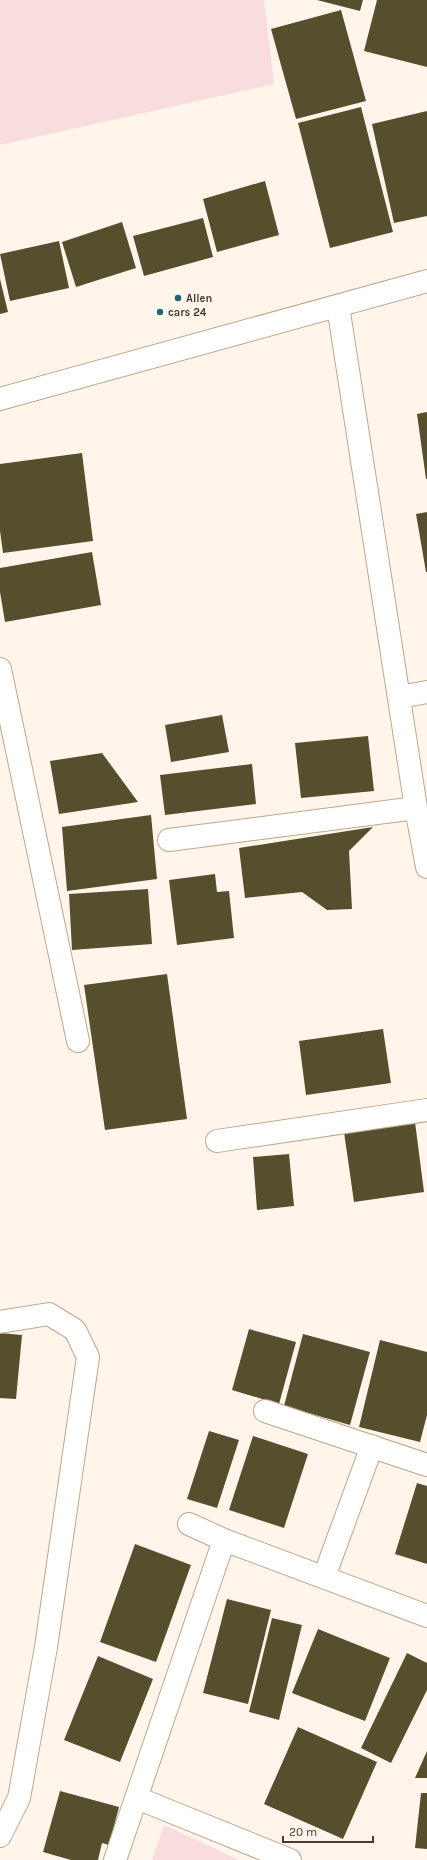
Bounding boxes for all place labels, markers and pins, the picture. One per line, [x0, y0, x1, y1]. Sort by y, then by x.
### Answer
place label: Allen [186, 292, 212, 305]
marker: Allen [173, 293, 183, 303]
place label: cars 24 [168, 306, 207, 319]
marker: cars 24 [155, 307, 165, 317]

